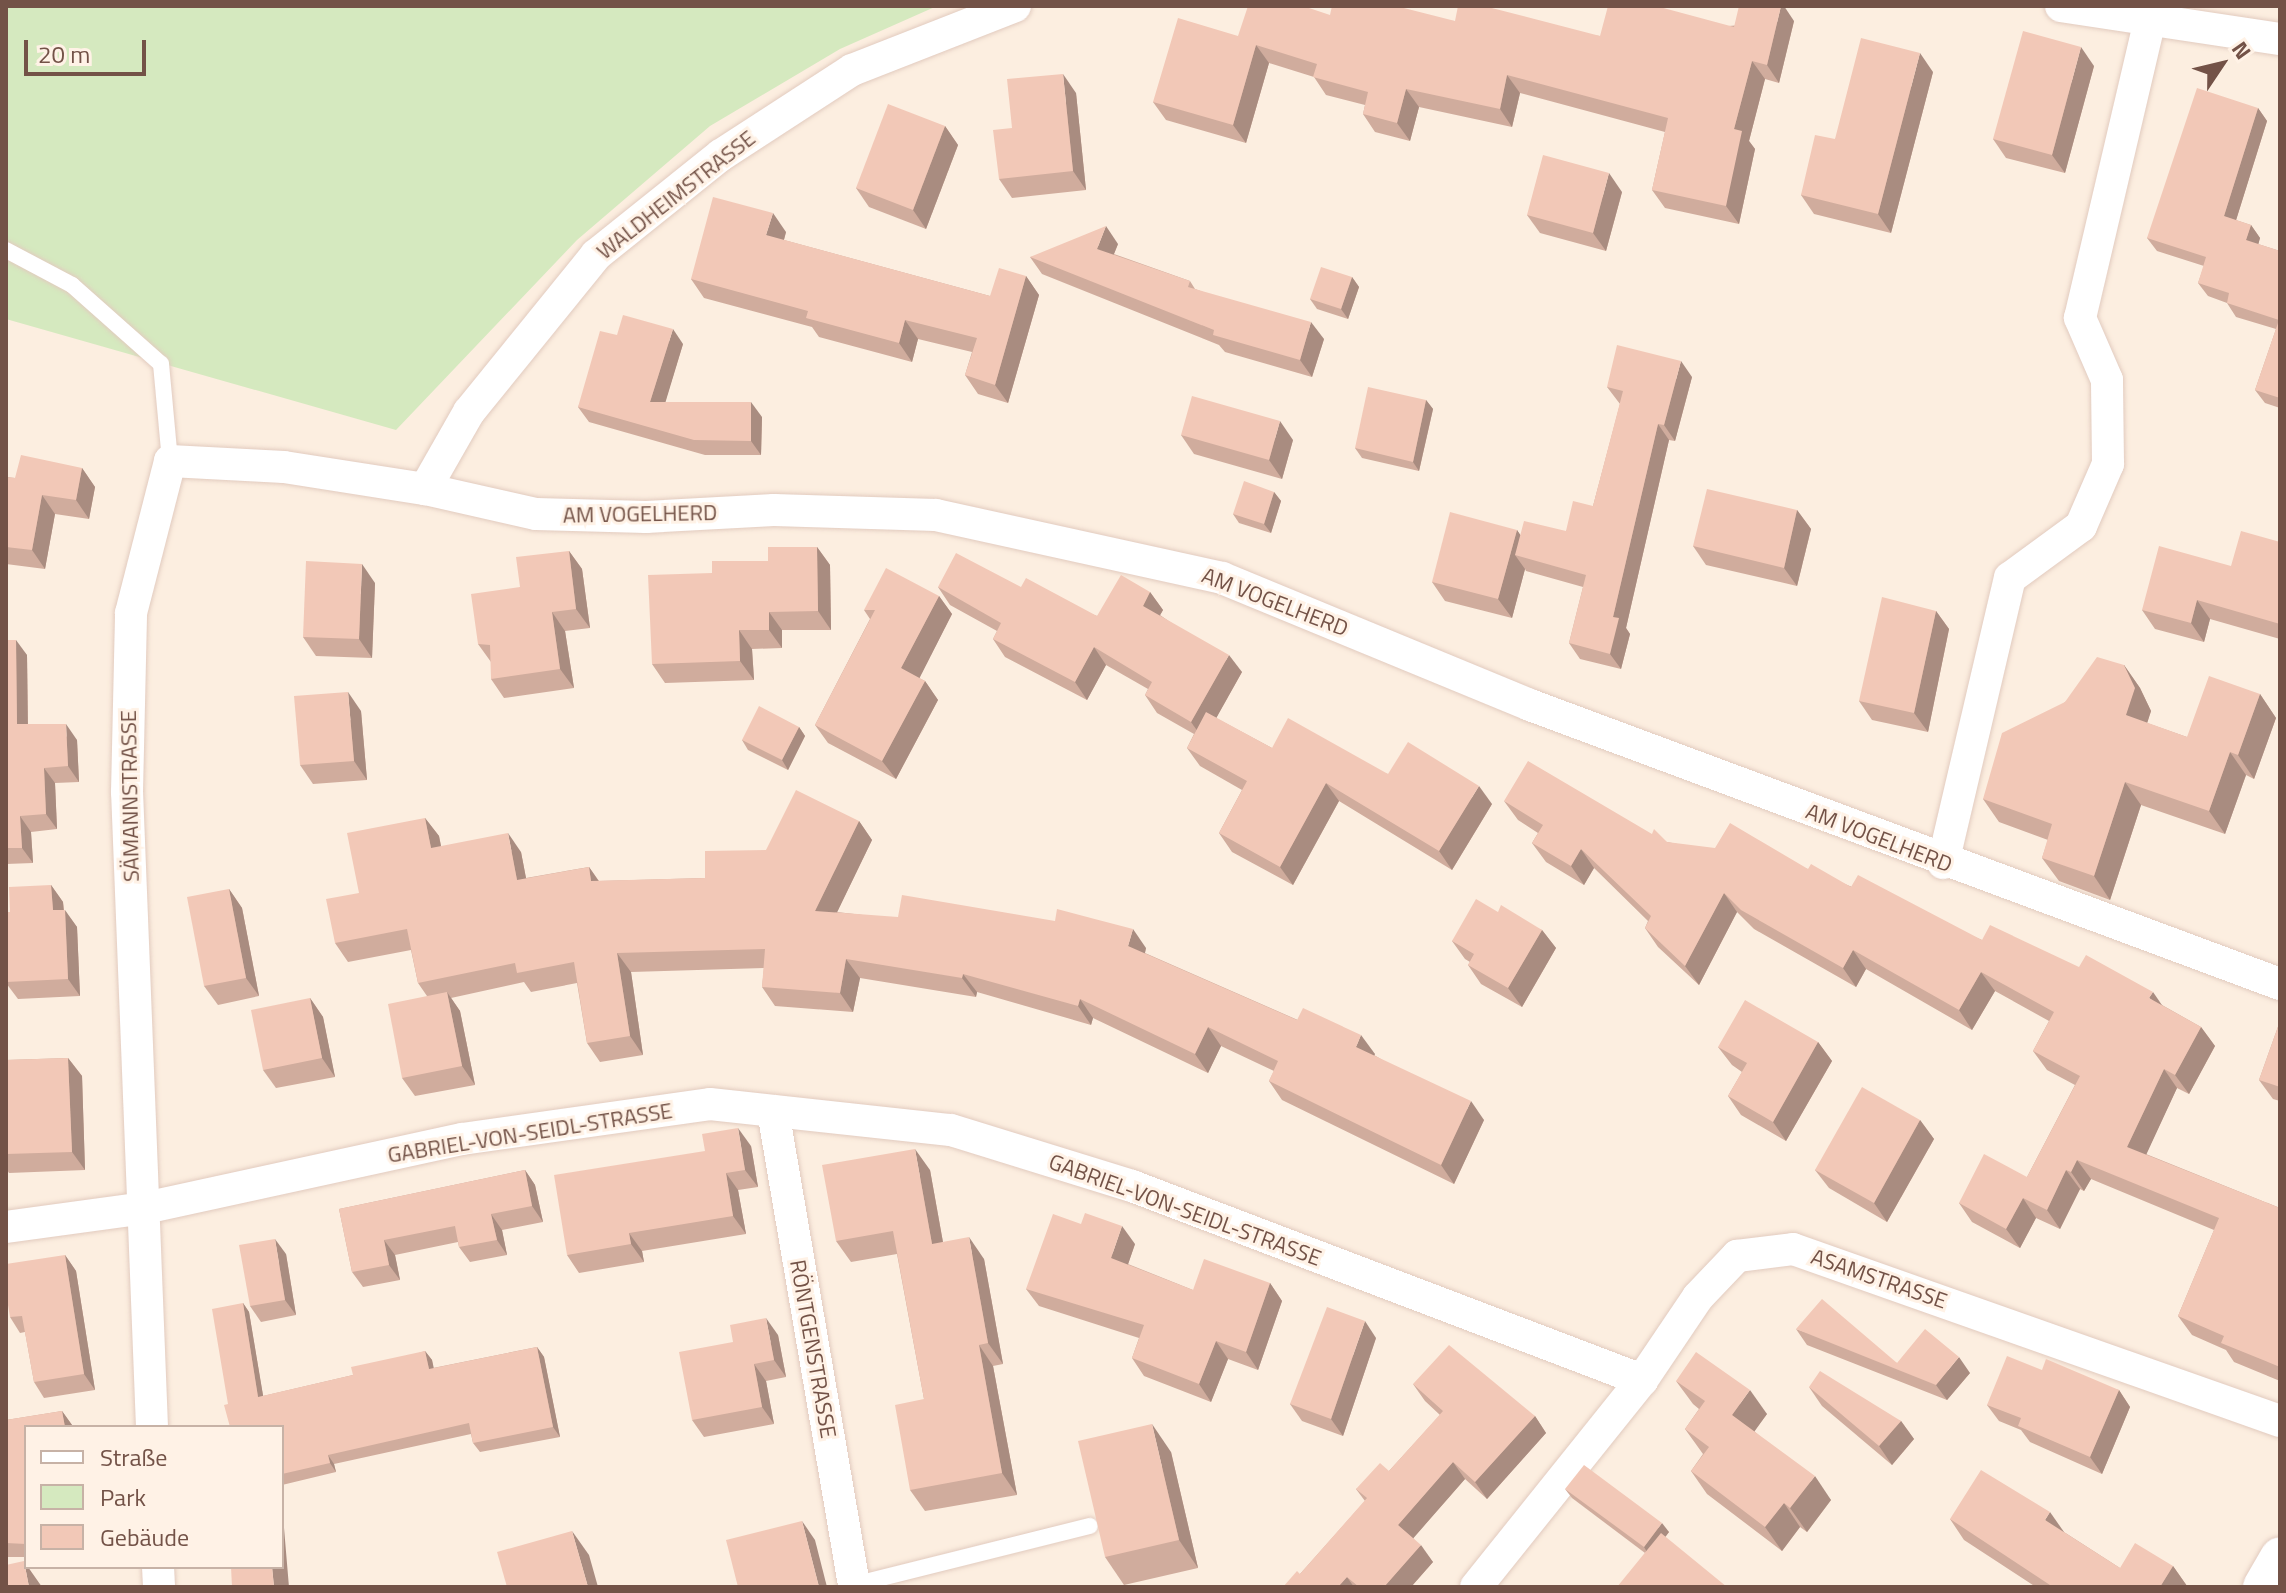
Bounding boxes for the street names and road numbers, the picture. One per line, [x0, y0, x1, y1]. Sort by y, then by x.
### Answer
street label: WALDHEIMSTRASSE [592, 125, 760, 265]
street label: AM VOGELHERD [563, 499, 717, 529]
street label: AM VOGELHERD [1198, 562, 1352, 642]
street label: SÄMANNSTRASSE [115, 710, 145, 882]
street label: AM VOGELHERD [1802, 798, 1956, 878]
street label: GABRIEL-VON-SEIDL-STRASSE [386, 1097, 674, 1169]
street label: GABRIEL-VON-SEIDL-STRASSE [1045, 1148, 1325, 1272]
street label: ASAMSTRASSE [1808, 1243, 1950, 1315]
street label: RÖNTGENSTRASSE [784, 1258, 842, 1440]

